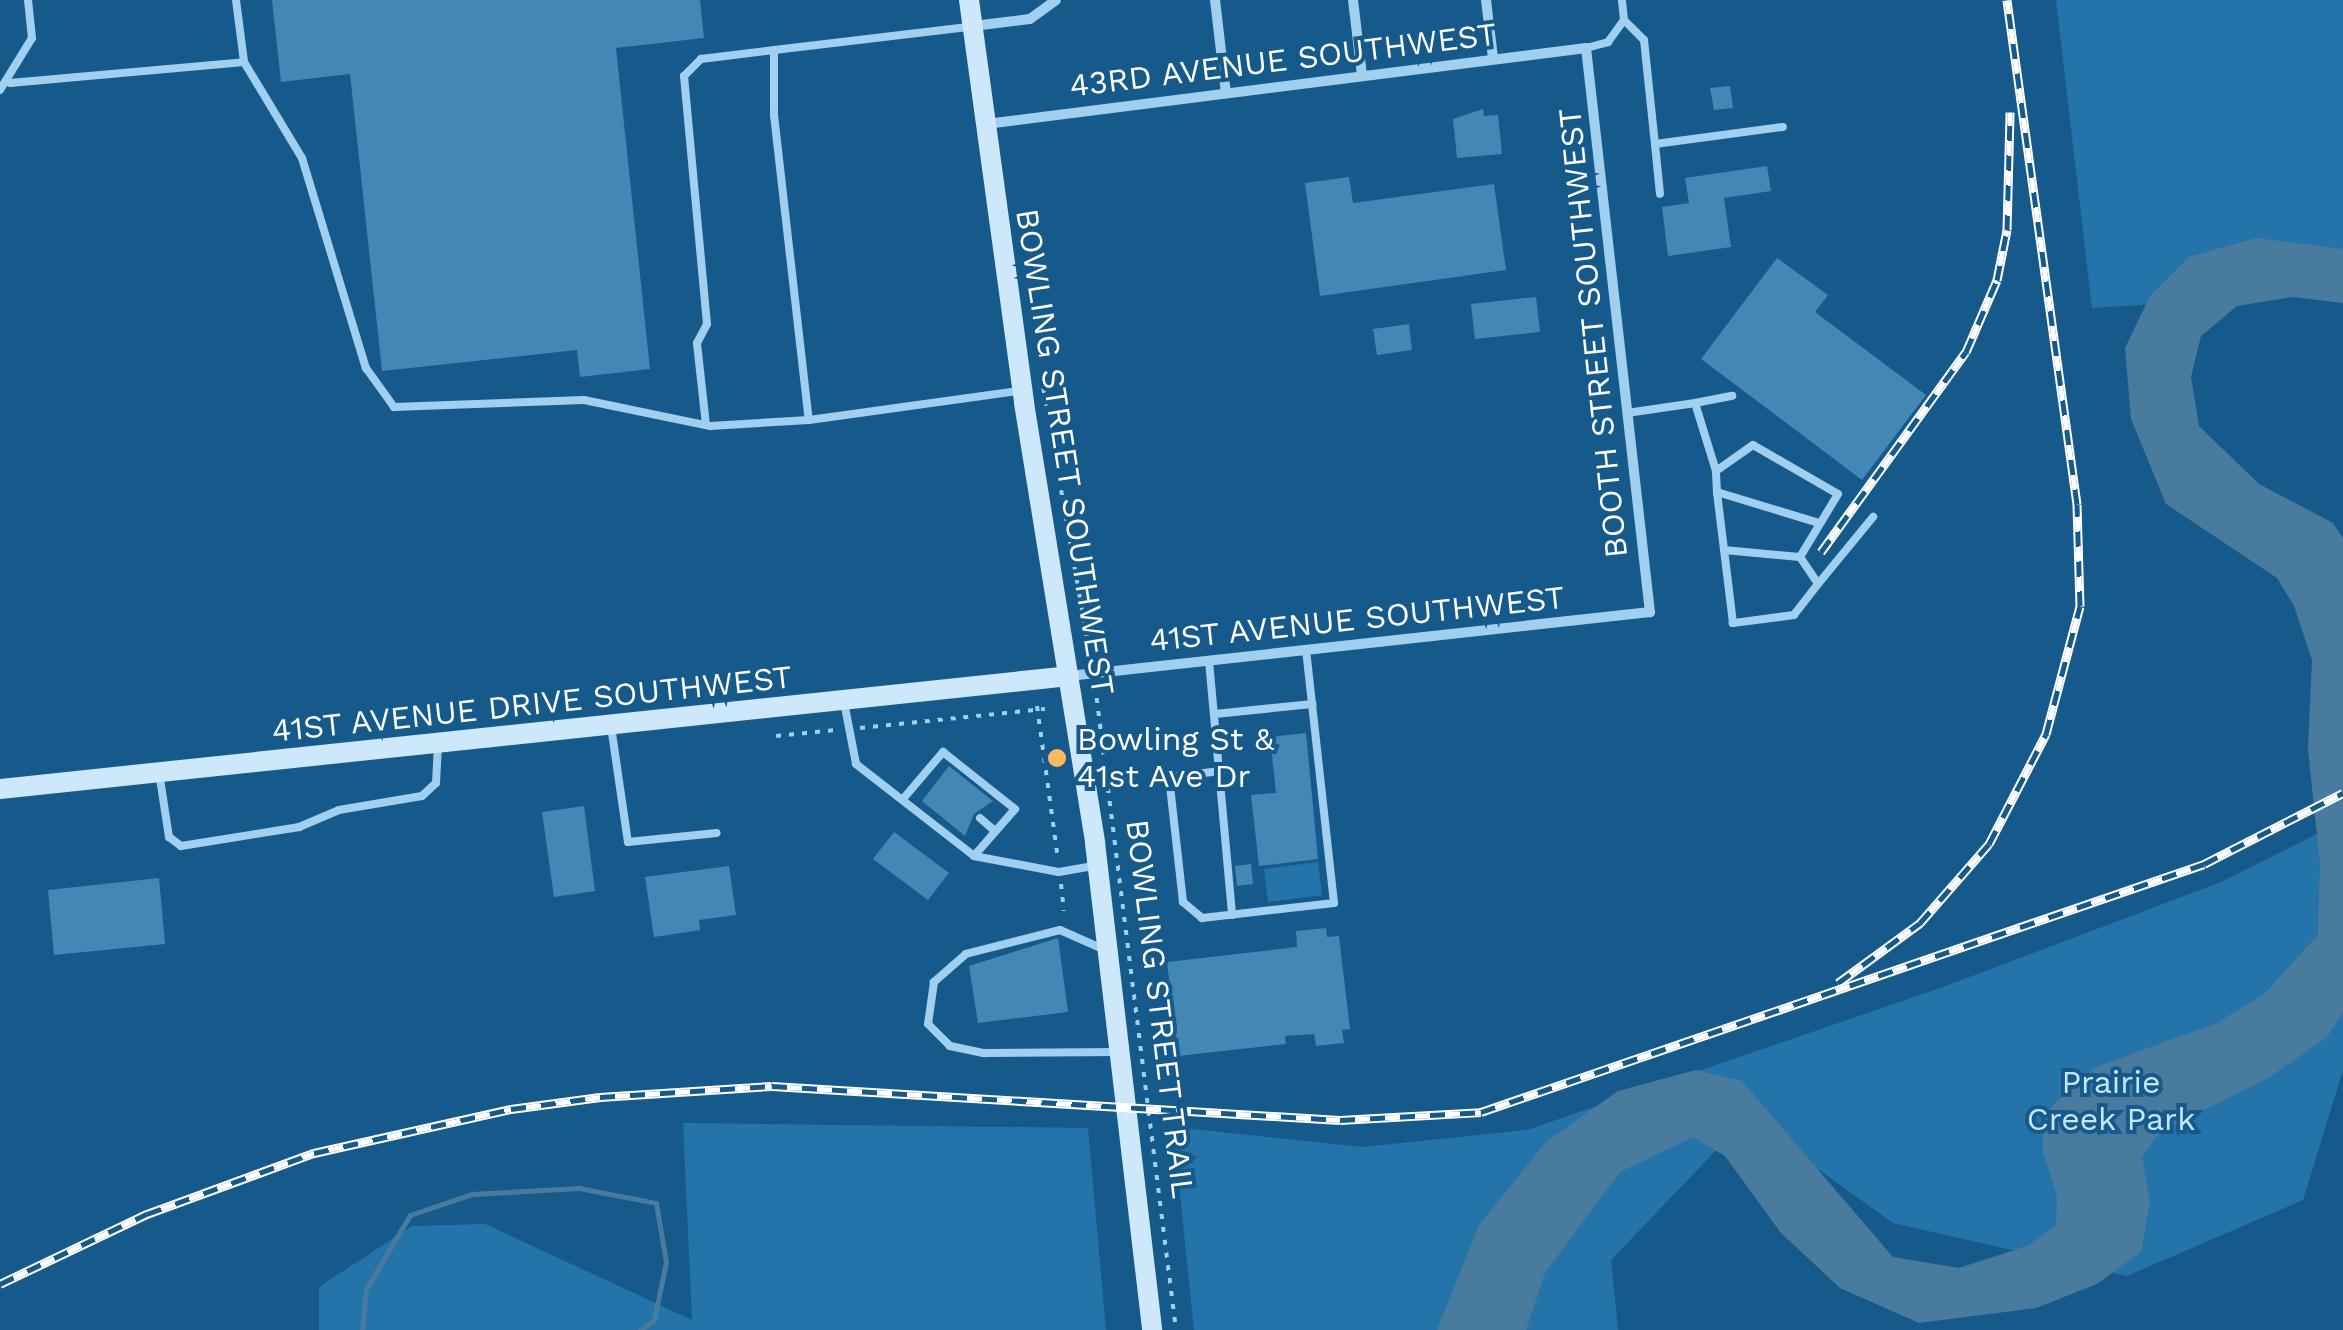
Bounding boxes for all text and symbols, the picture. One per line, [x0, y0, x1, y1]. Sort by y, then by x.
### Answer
street label: 43RD AVENUE SOUTHWEST [1067, 15, 1499, 105]
street label: BOOTH STREET SOUTHWEST [1550, 106, 1636, 560]
street label: BOWLING STREET SOUTHWEST [1007, 206, 1123, 698]
street label: 41ST AVENUE SOUTHWEST [1147, 578, 1567, 660]
street label: 41ST AVENUE DRIVE SOUTHWEST [269, 657, 795, 751]
place label: Bowling St & 41st Ave Dr [1077, 721, 1274, 796]
marker: Bowling St & 41st Ave Dr [1046, 747, 1068, 769]
street label: BOWLING STREET TRAIL [1118, 817, 1202, 1201]
park label: Prairie Creek Park [2026, 1064, 2196, 1139]

